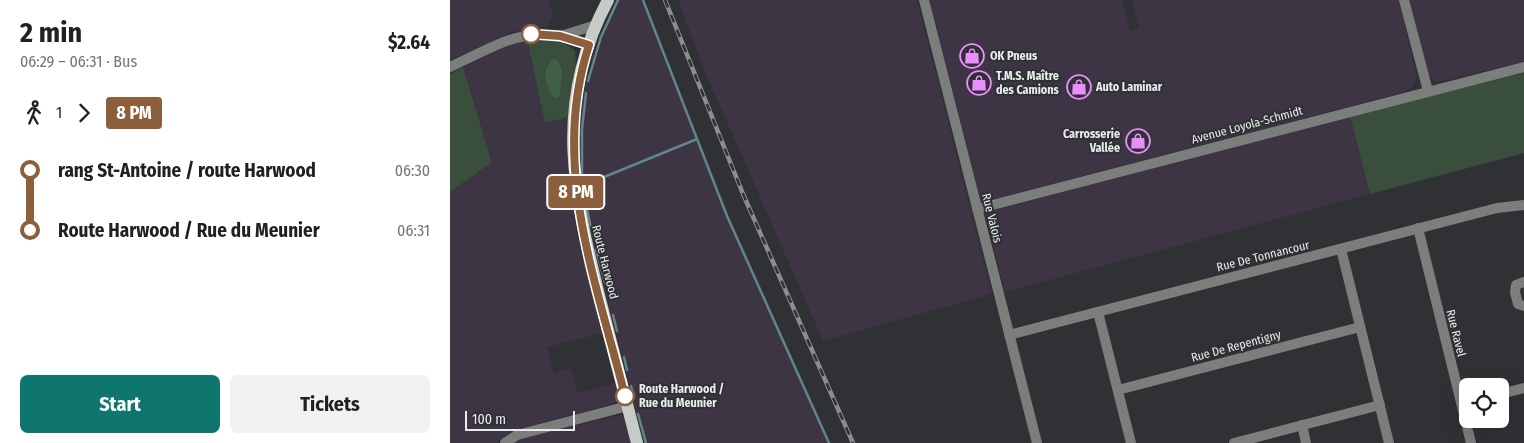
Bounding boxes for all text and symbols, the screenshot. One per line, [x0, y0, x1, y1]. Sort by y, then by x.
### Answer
text: 2 min [20, 16, 82, 49]
unlabelled marker [521, 24, 541, 44]
text: $2.64 [388, 31, 430, 54]
shop icon: OK Pneus [959, 43, 985, 69]
place label: OK Pneus [990, 49, 1038, 63]
text: 06:29 – 06:31 · Bus [20, 52, 137, 71]
place label: T.M.S. Maître des Camions [996, 69, 1059, 97]
shop icon: T.M.S. Maître des Camions [966, 70, 992, 96]
shop icon: Auto Laminar [1066, 74, 1092, 100]
place label: Auto Laminar [1095, 80, 1163, 94]
icon: walk [20, 99, 48, 127]
icon: forward [70, 99, 98, 127]
text: 8 PM [116, 102, 152, 124]
text: 1 [56, 103, 62, 122]
street label: Avenue Loyola-Schmidt [1190, 103, 1304, 147]
place label: Carrosserie Vallée [1063, 127, 1120, 155]
shop icon: Carrosserie Vallée [1125, 128, 1151, 154]
text: rang St-Antoine / route Harwood [58, 159, 316, 182]
text: 06:30 [395, 161, 430, 180]
line badge: 8 PM [541, 176, 611, 208]
text: 8 PM [558, 181, 594, 203]
street label: Rue Valois [979, 192, 1005, 244]
text: Route Harwood / Rue du Meunier [58, 219, 320, 242]
text: 06:31 [397, 221, 430, 240]
street label: Route Harwood [589, 224, 621, 300]
street label: Rue De Tonnancour [1215, 238, 1312, 274]
street label: Rue Ravel [1443, 308, 1469, 358]
street label: Rue De Repentigny [1190, 327, 1283, 365]
button: Start [20, 375, 220, 433]
button: Tickets [230, 375, 430, 433]
map controls [1459, 378, 1509, 428]
button: locate [1459, 378, 1509, 428]
place label: Route Harwood / Rue du Meunier [639, 382, 724, 410]
marker: Route Harwood / Rue du Meunier [615, 386, 635, 406]
scale bar [465, 408, 575, 431]
text: 100 m [472, 411, 506, 428]

